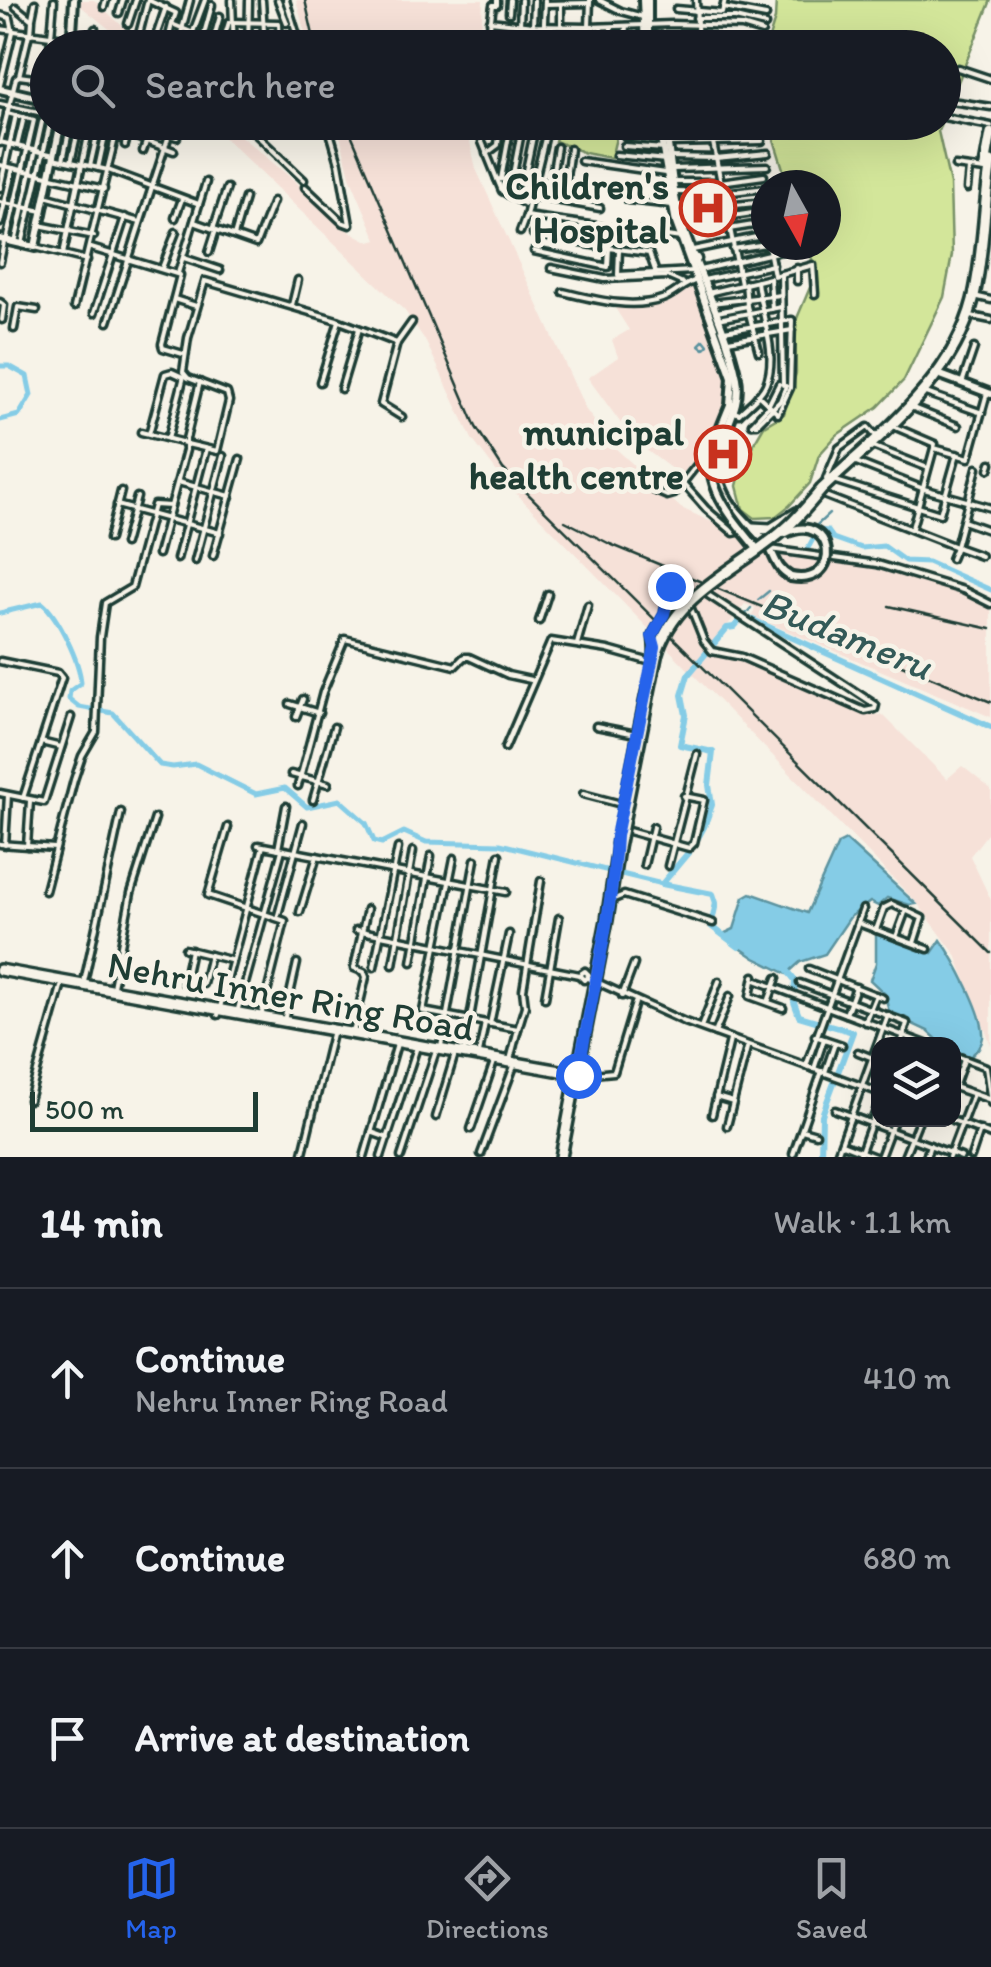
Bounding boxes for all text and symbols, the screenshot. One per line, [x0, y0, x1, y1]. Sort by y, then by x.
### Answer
search box [30, 30, 961, 140]
icon: search [65, 58, 120, 113]
text: Search here [145, 62, 336, 108]
place label: Children's Hospital [505, 163, 669, 253]
north arrow [751, 170, 841, 260]
hospital icon: Children's Hospital [678, 178, 738, 238]
place label: municipal health centre [469, 409, 684, 499]
hospital icon: municipal health centre [693, 424, 753, 484]
route end [648, 564, 694, 610]
water label: Budameru [755, 578, 940, 690]
street label: Nehru Inner Ring Road [104, 941, 478, 1051]
map controls [871, 1037, 961, 1127]
button: layers [871, 1037, 961, 1127]
route start [556, 1053, 602, 1099]
scale bar [30, 1087, 258, 1132]
text: 500 m [45, 1092, 124, 1126]
text: 14 min [40, 1197, 163, 1248]
text: Walk · 1.1 km [774, 1203, 951, 1241]
text: Continue [135, 1336, 285, 1382]
icon: ahead [40, 1351, 95, 1406]
text: 410 m [863, 1359, 951, 1397]
text: Nehru Inner Ring Road [135, 1382, 448, 1420]
icon: ahead [40, 1531, 95, 1586]
text: Continue [135, 1535, 285, 1581]
text: 680 m [863, 1539, 951, 1577]
icon: arrive [40, 1711, 95, 1766]
text: Arrive at destination [135, 1715, 470, 1761]
tab: Map [124, 1851, 179, 1945]
tab: Directions [426, 1851, 549, 1945]
tab: Saved [796, 1851, 867, 1945]

